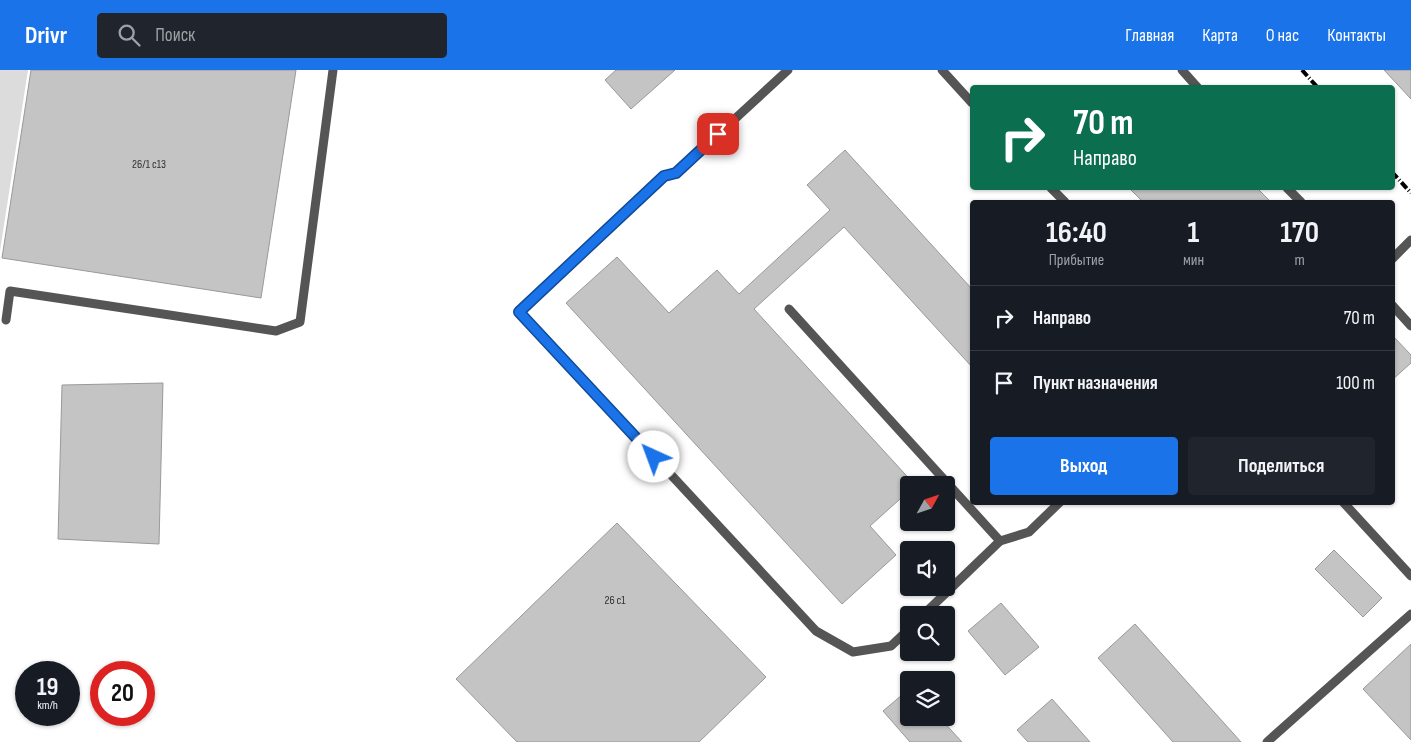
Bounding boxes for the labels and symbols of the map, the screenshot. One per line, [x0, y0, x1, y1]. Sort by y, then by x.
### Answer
pin [697, 113, 739, 155]
house number: 26/1 с13 [132, 157, 166, 172]
position arrow [627, 430, 679, 482]
north arrow [900, 476, 955, 531]
house number: 26 с1 [604, 593, 626, 608]
speed limit sign: 20 [90, 661, 155, 726]

